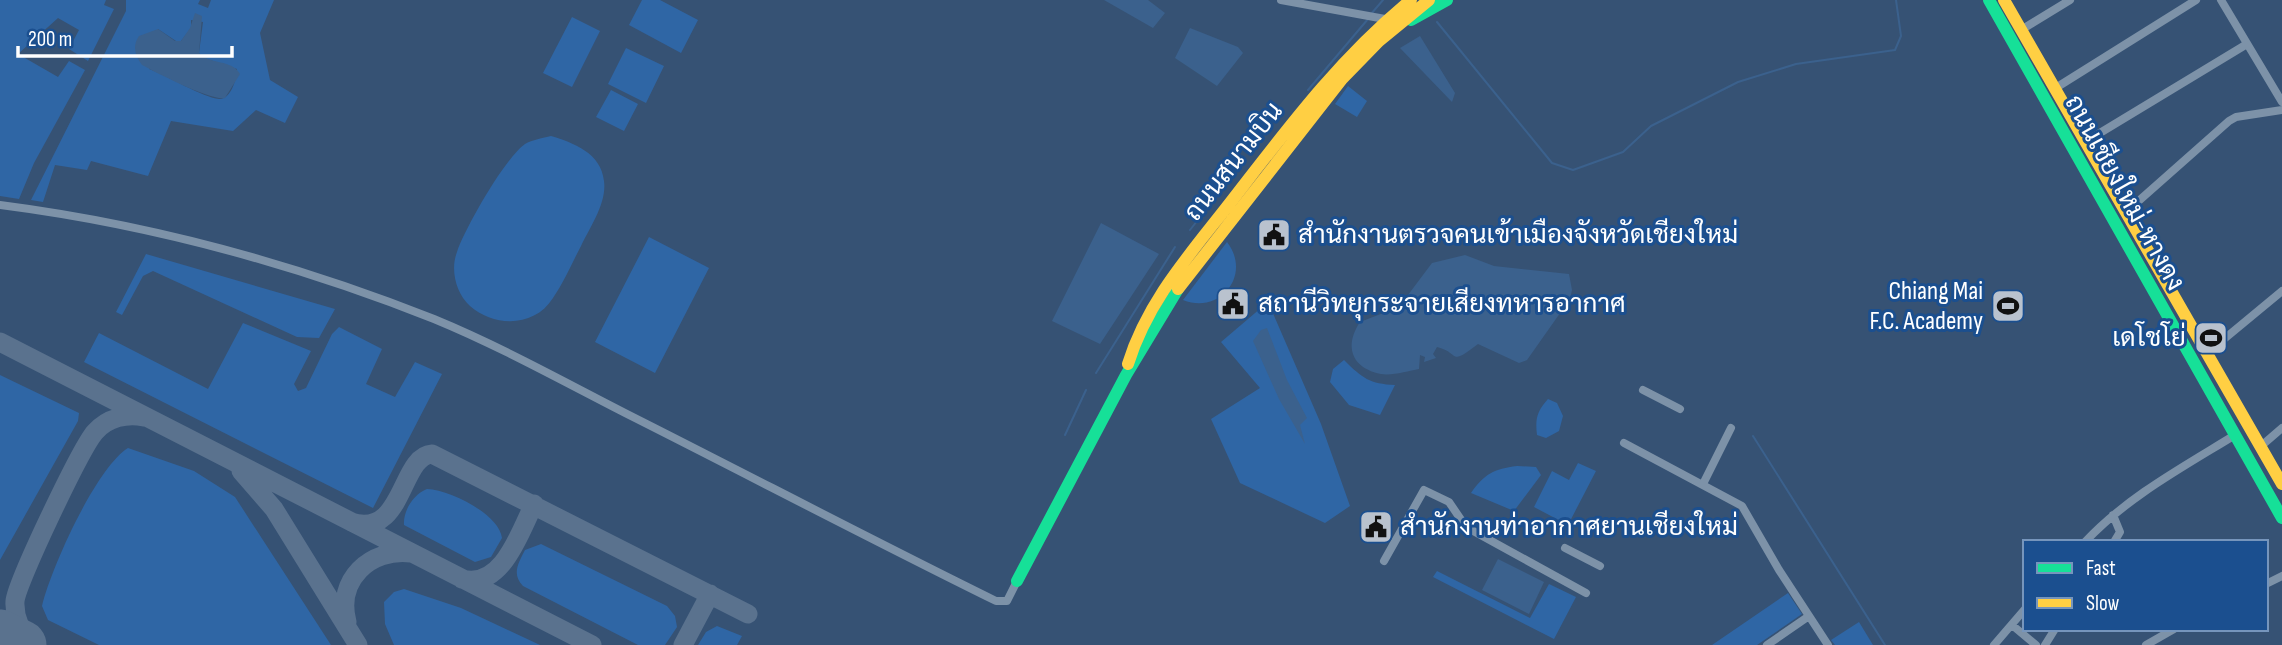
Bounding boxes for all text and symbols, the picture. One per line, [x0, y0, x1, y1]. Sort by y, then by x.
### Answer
scale bar [18, 14, 231, 58]
text: 200 m [28, 27, 72, 52]
street label: ถนนเชียงใหม่-หางดง [2057, 89, 2192, 296]
street label: ถนนสนามบิน [1177, 96, 1290, 227]
public building icon: สำนักงานตรวจคนเข้าเมืองจังหวัดเชียงใหม่ [1255, 216, 1293, 254]
place label: สำนักงานตรวจคนเข้าเมืองจังหวัดเชียงใหม่ [1298, 218, 1738, 251]
place label: Chiang Mai F.C. Academy [1870, 276, 1983, 337]
public building icon: สถานีวิทยุกระจายเสียงทหารอากาศ [1214, 285, 1252, 323]
place label: สถานีวิทยุกระจายเสียงทหารอากาศ [1258, 287, 1626, 321]
sports icon: Chiang Mai F.C. Academy [1989, 287, 2027, 325]
sports icon: เดโชโย่ [2192, 319, 2230, 357]
place label: เดโชโย่ [2112, 321, 2186, 354]
public building icon: สำนักงานท่าอากาศยานเชียงใหม่ [1357, 508, 1395, 546]
place label: สำนักงานท่าอากาศยานเชียงใหม่ [1400, 510, 1738, 543]
legend [2023, 540, 2268, 631]
text: Fast [2086, 556, 2116, 581]
text: Slow [2086, 591, 2120, 616]

